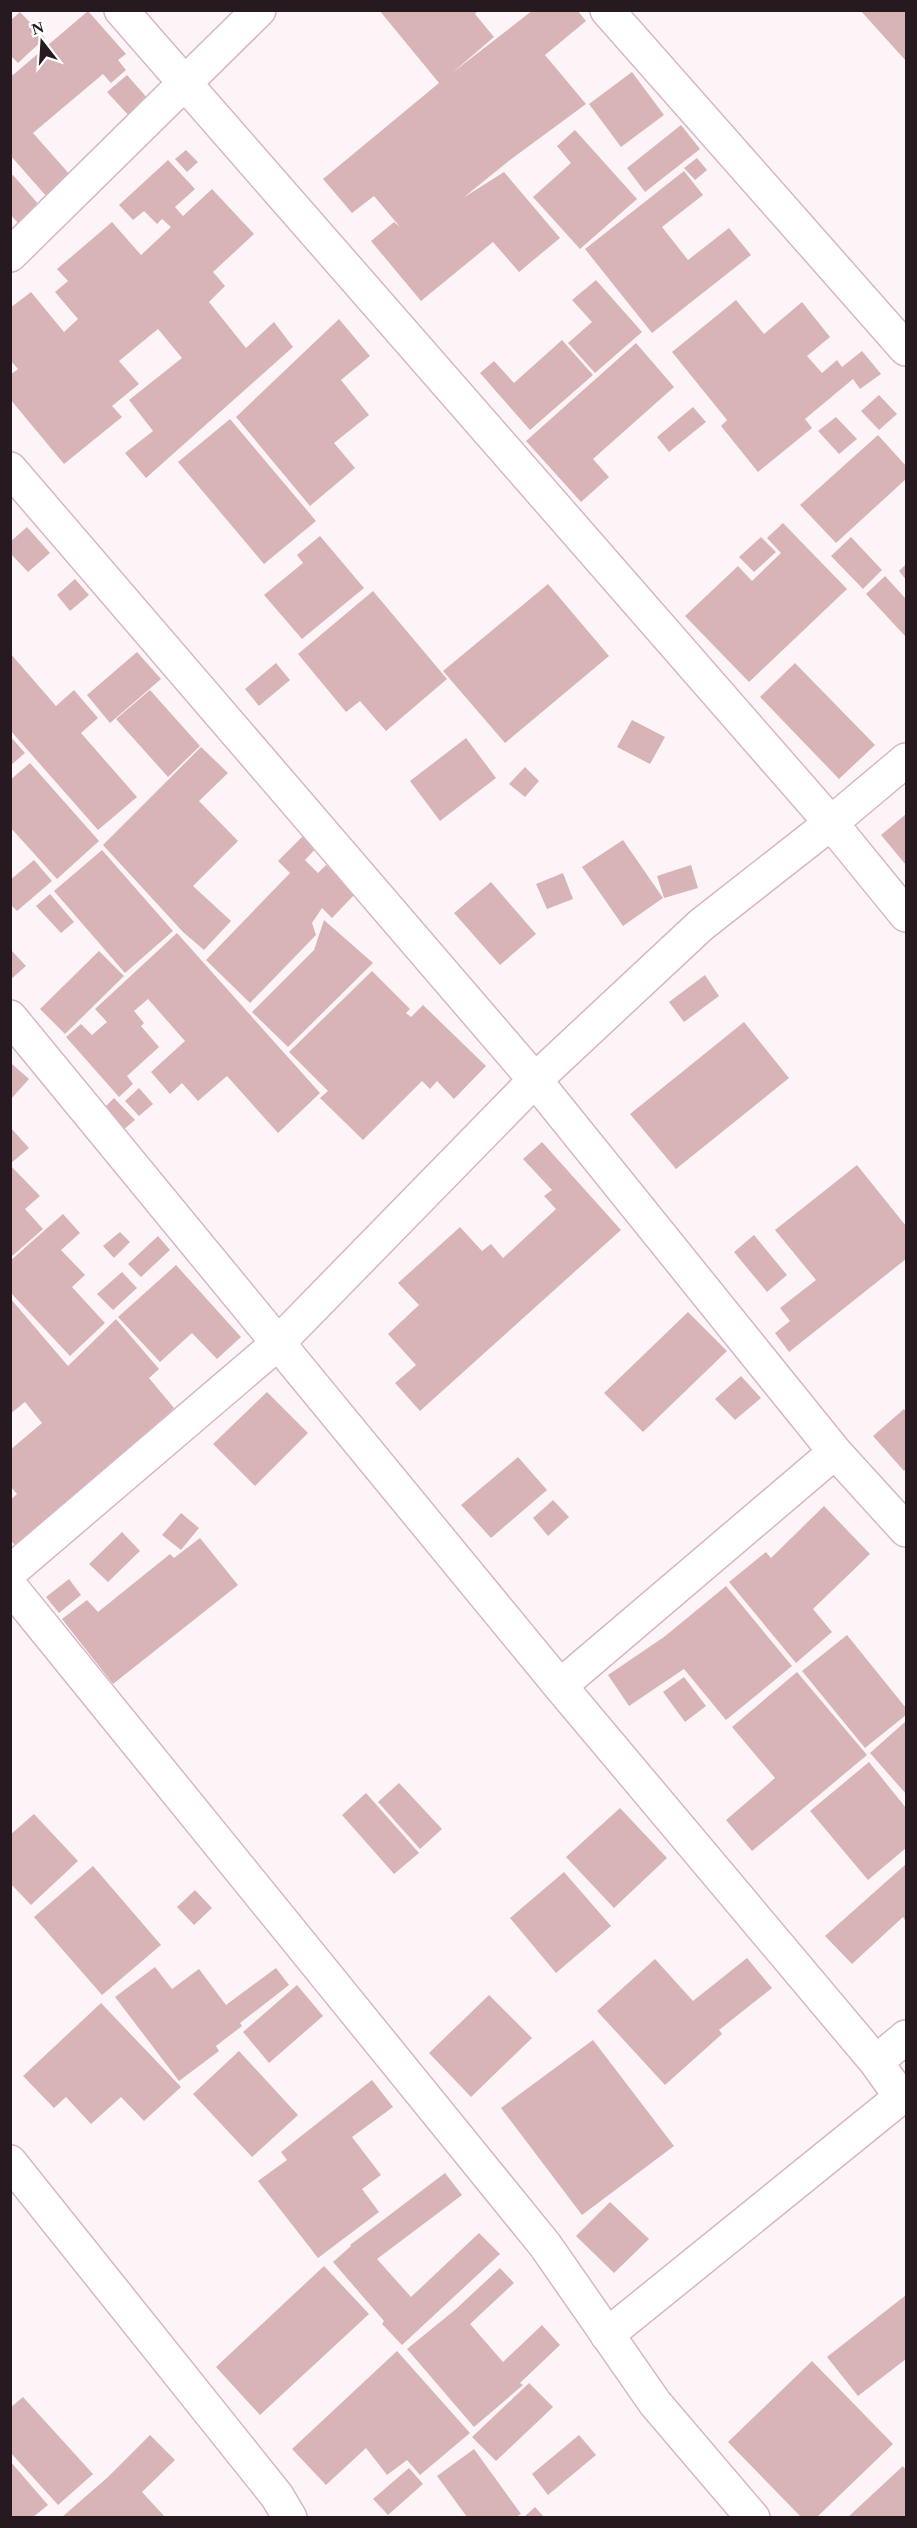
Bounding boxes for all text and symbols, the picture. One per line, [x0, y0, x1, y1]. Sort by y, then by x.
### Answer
north arrow [12, 12, 72, 72]
text: N [30, 18, 46, 38]

